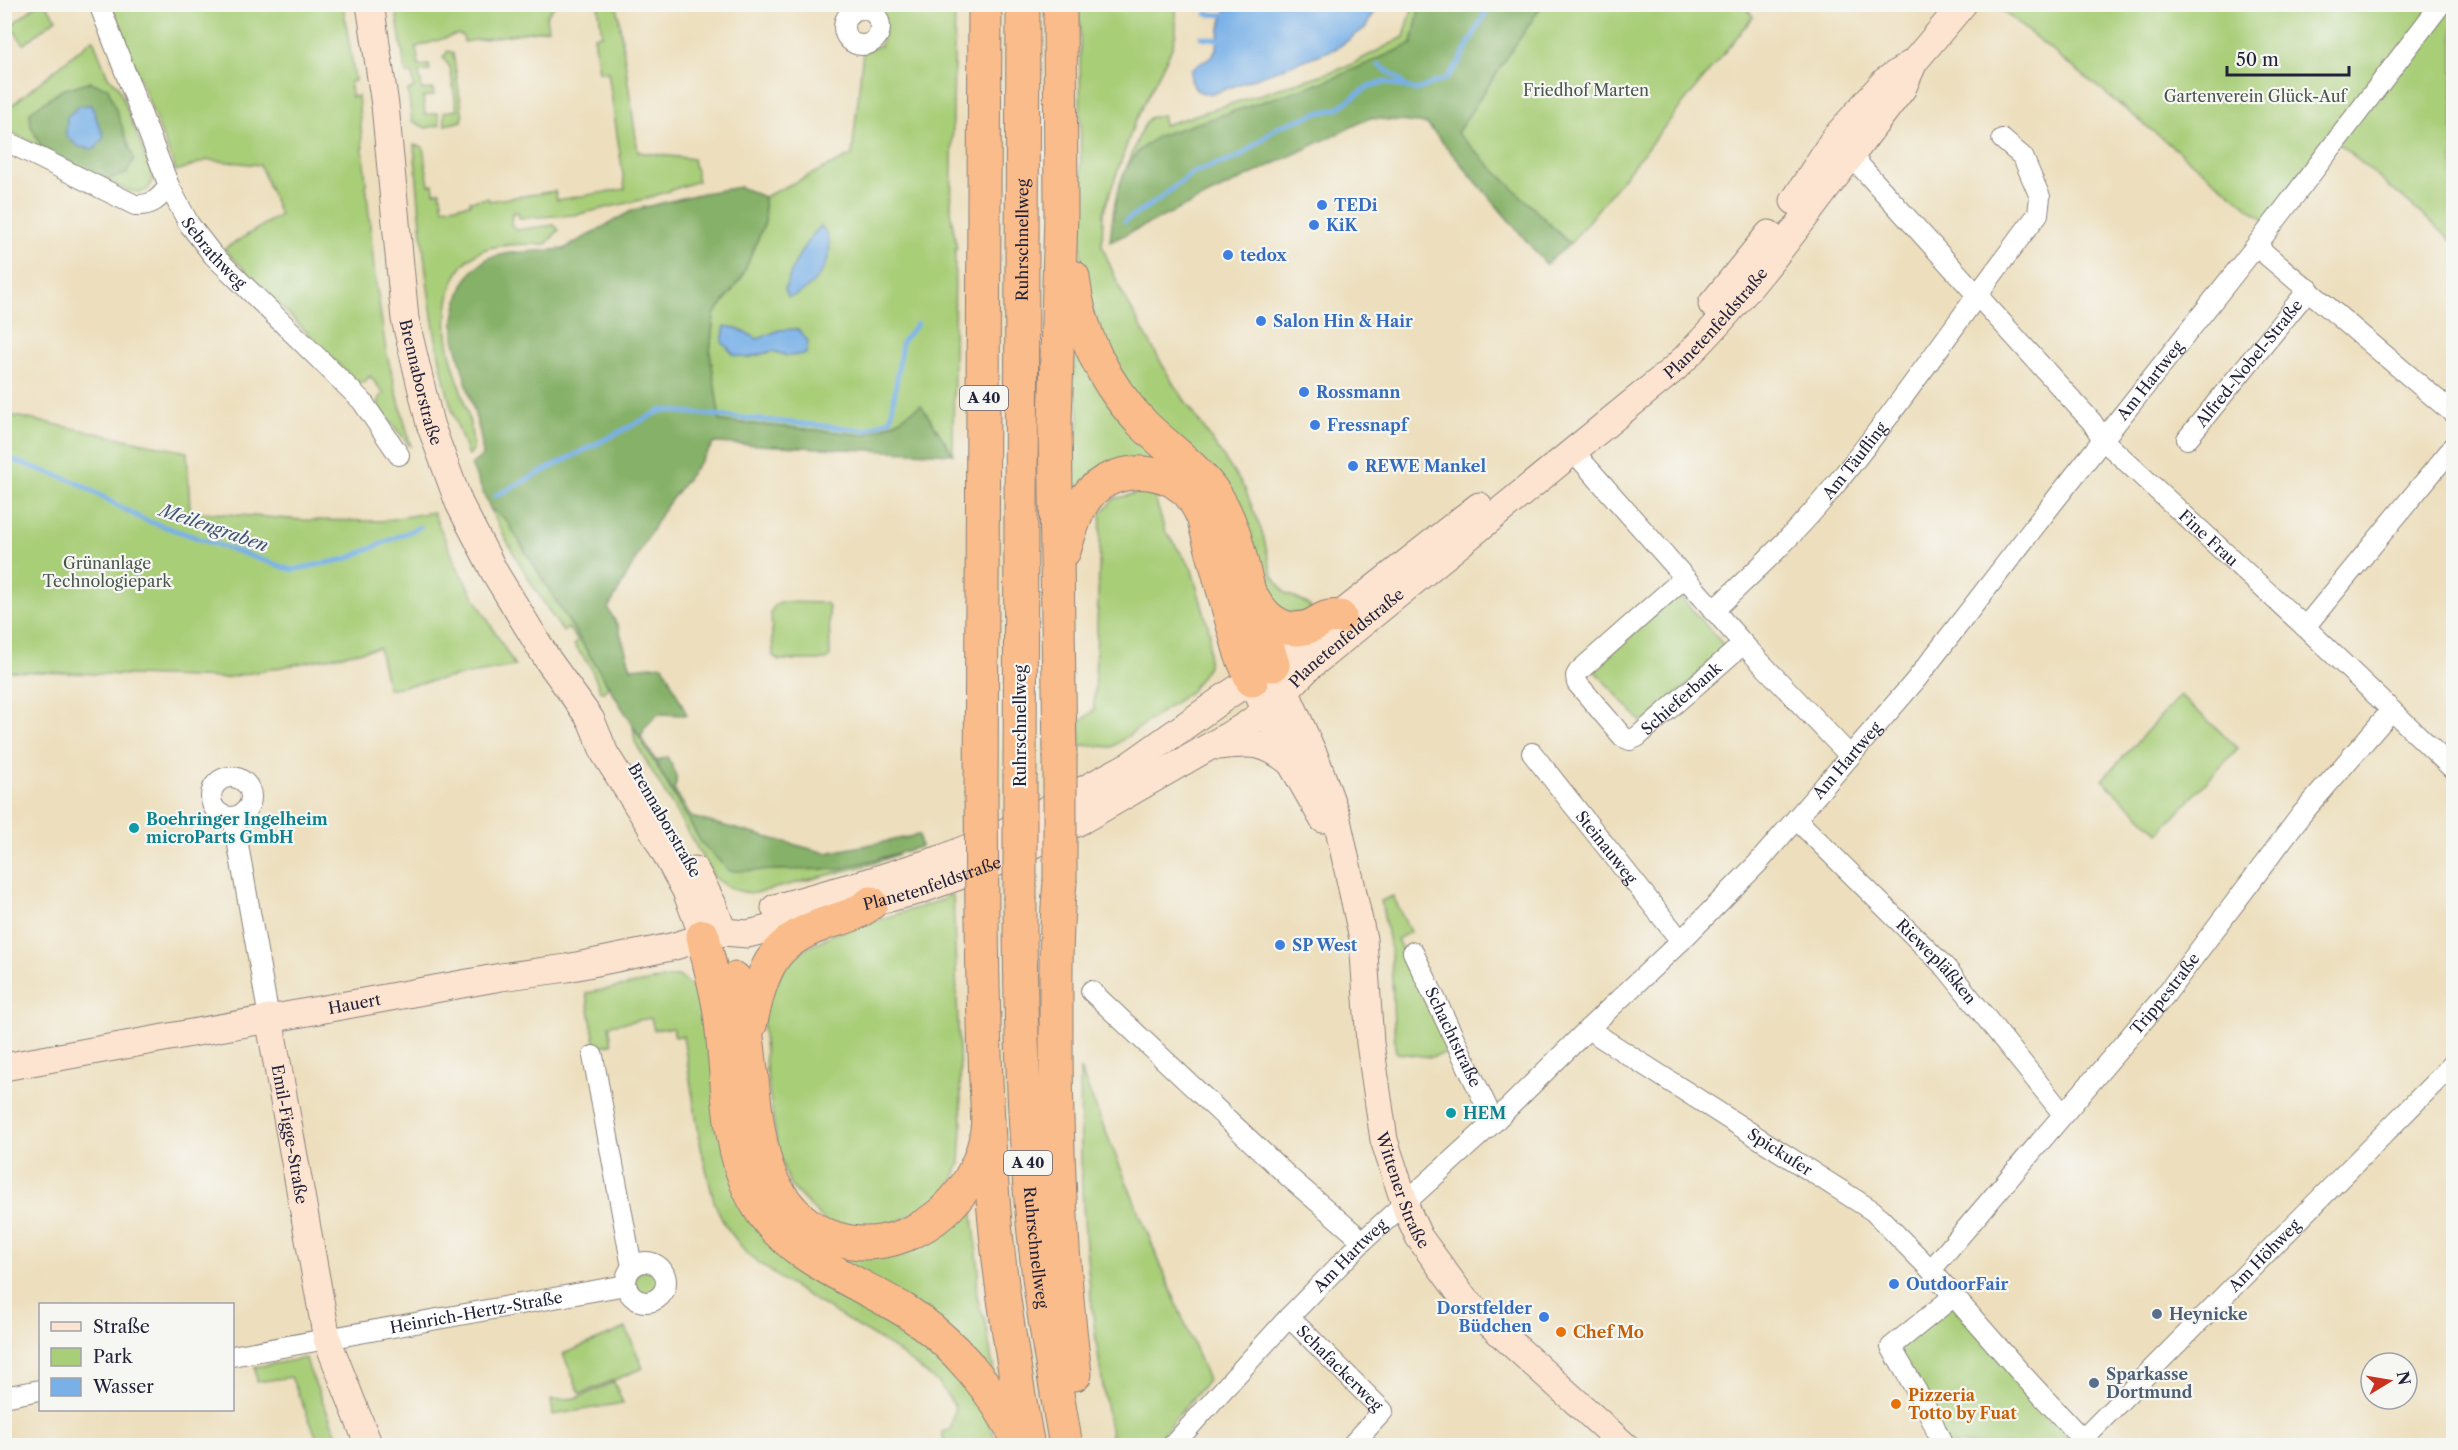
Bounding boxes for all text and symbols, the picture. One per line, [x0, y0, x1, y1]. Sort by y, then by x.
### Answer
scale bar [2227, 39, 2348, 77]
text: 50 m [2236, 49, 2279, 71]
park label: Friedhof Marten [1523, 80, 1649, 100]
park label: Gartenverein Glück-Auf [2164, 86, 2349, 106]
street label: Ruhrschnellweg [1012, 178, 1032, 301]
place label: TEDi [1334, 195, 1378, 215]
marker: TEDi [1315, 198, 1329, 212]
street label: Sebrathweg [177, 214, 251, 293]
place label: KiK [1326, 215, 1358, 235]
marker: KiK [1307, 218, 1321, 232]
place label: tedox [1240, 245, 1287, 265]
marker: tedox [1221, 248, 1235, 262]
street label: Planetenfeldstraße [1660, 263, 1772, 383]
street label: Alfred-Nobel-Straße [2190, 295, 2307, 432]
place label: Salon Hin & Hair [1273, 311, 1413, 331]
marker: Salon Hin & Hair [1254, 314, 1268, 328]
street label: Brennaborstraße [395, 317, 447, 448]
street label: Am Hartweg [2112, 336, 2188, 425]
place label: Rossmann [1316, 382, 1400, 402]
marker: Rossmann [1297, 385, 1311, 399]
road number: A 40 [960, 386, 1008, 410]
place label: Fressnapf [1327, 415, 1410, 435]
street label: Am Täufling [1817, 417, 1891, 504]
marker: Fressnapf [1308, 418, 1322, 432]
place label: REWE Mankel [1365, 456, 1486, 476]
marker: REWE Mankel [1346, 459, 1360, 473]
water label: Meilengraben [155, 499, 271, 557]
street label: Fine Frau [2175, 505, 2243, 570]
park label: Grünanlage Technologiepark [43, 553, 172, 591]
street label: Planetenfeldstraße [1284, 584, 1408, 692]
street label: Schieferbank [1637, 657, 1726, 739]
street label: Ruhrschnellweg [1010, 664, 1030, 787]
street label: Am Hartweg [1807, 717, 1886, 804]
street label: Brennaborstraße [624, 759, 706, 881]
street label: Steinauweg [1572, 807, 1642, 888]
place label: Boehringer Ingelheim microParts GmbH [146, 809, 328, 847]
marker: Boehringer Ingelheim microParts GmbH [127, 821, 141, 835]
street label: Planetenfeldstraße [861, 852, 1004, 914]
street label: Riewepläßken [1892, 914, 1981, 1008]
place label: SP West [1292, 935, 1358, 955]
marker: SP West [1273, 938, 1287, 952]
street label: Trippestraße [2126, 949, 2204, 1039]
street label: Schachtstraße [1421, 984, 1486, 1090]
street label: Hauert [326, 989, 383, 1018]
street label: Emil-Figge-Straße [268, 1063, 312, 1206]
place label: HEM [1463, 1103, 1506, 1123]
marker: HEM [1444, 1106, 1458, 1120]
street label: Spickufer [1744, 1124, 1817, 1180]
street label: Wittener Straße [1372, 1128, 1434, 1252]
road number: A 40 [1004, 1151, 1052, 1175]
street label: Ruhrschnellweg [1020, 1186, 1053, 1310]
street label: Am Hartweg [1308, 1214, 1391, 1297]
street label: Am Höhweg [2223, 1214, 2305, 1296]
place label: OutdoorFair [1906, 1274, 2009, 1294]
marker: OutdoorFair [1887, 1277, 1901, 1291]
street label: Heinrich-Hertz-Straße [388, 1287, 564, 1337]
place label: Dorstfelder Büdchen [1437, 1298, 1532, 1336]
legend [39, 1303, 234, 1411]
place label: Heynicke [2169, 1304, 2248, 1324]
marker: Heynicke [2150, 1307, 2164, 1321]
marker: Dorstfelder Büdchen [1537, 1310, 1551, 1324]
text: Straße [93, 1316, 150, 1338]
street label: Schafackerweg [1293, 1321, 1388, 1416]
place label: Chef Mo [1573, 1322, 1644, 1342]
marker: Chef Mo [1554, 1325, 1568, 1339]
text: Park [93, 1346, 134, 1368]
north arrow [2359, 1351, 2419, 1411]
place label: Sparkasse Dortmund [2106, 1364, 2193, 1402]
text: N [2393, 1369, 2415, 1387]
text: Wasser [92, 1376, 154, 1398]
marker: Sparkasse Dortmund [2087, 1376, 2101, 1390]
place label: Pizzeria Totto by Fuat [1908, 1385, 2017, 1423]
marker: Pizzeria Totto by Fuat [1889, 1397, 1903, 1411]

